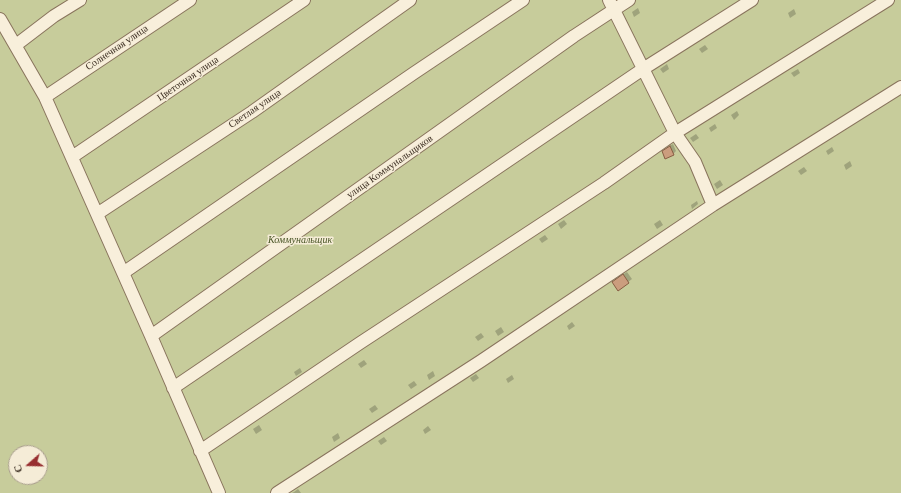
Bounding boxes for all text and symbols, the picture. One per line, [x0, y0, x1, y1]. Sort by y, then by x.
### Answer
street label: Солнечная улица [84, 23, 150, 73]
street label: Цветочная улица [155, 54, 221, 104]
street label: Светлая улица [226, 87, 284, 131]
street label: улица Коммунальщиков [345, 133, 435, 201]
park label: Коммунальщик [268, 234, 332, 246]
north arrow [8, 445, 48, 485]
text: С [11, 463, 25, 475]

